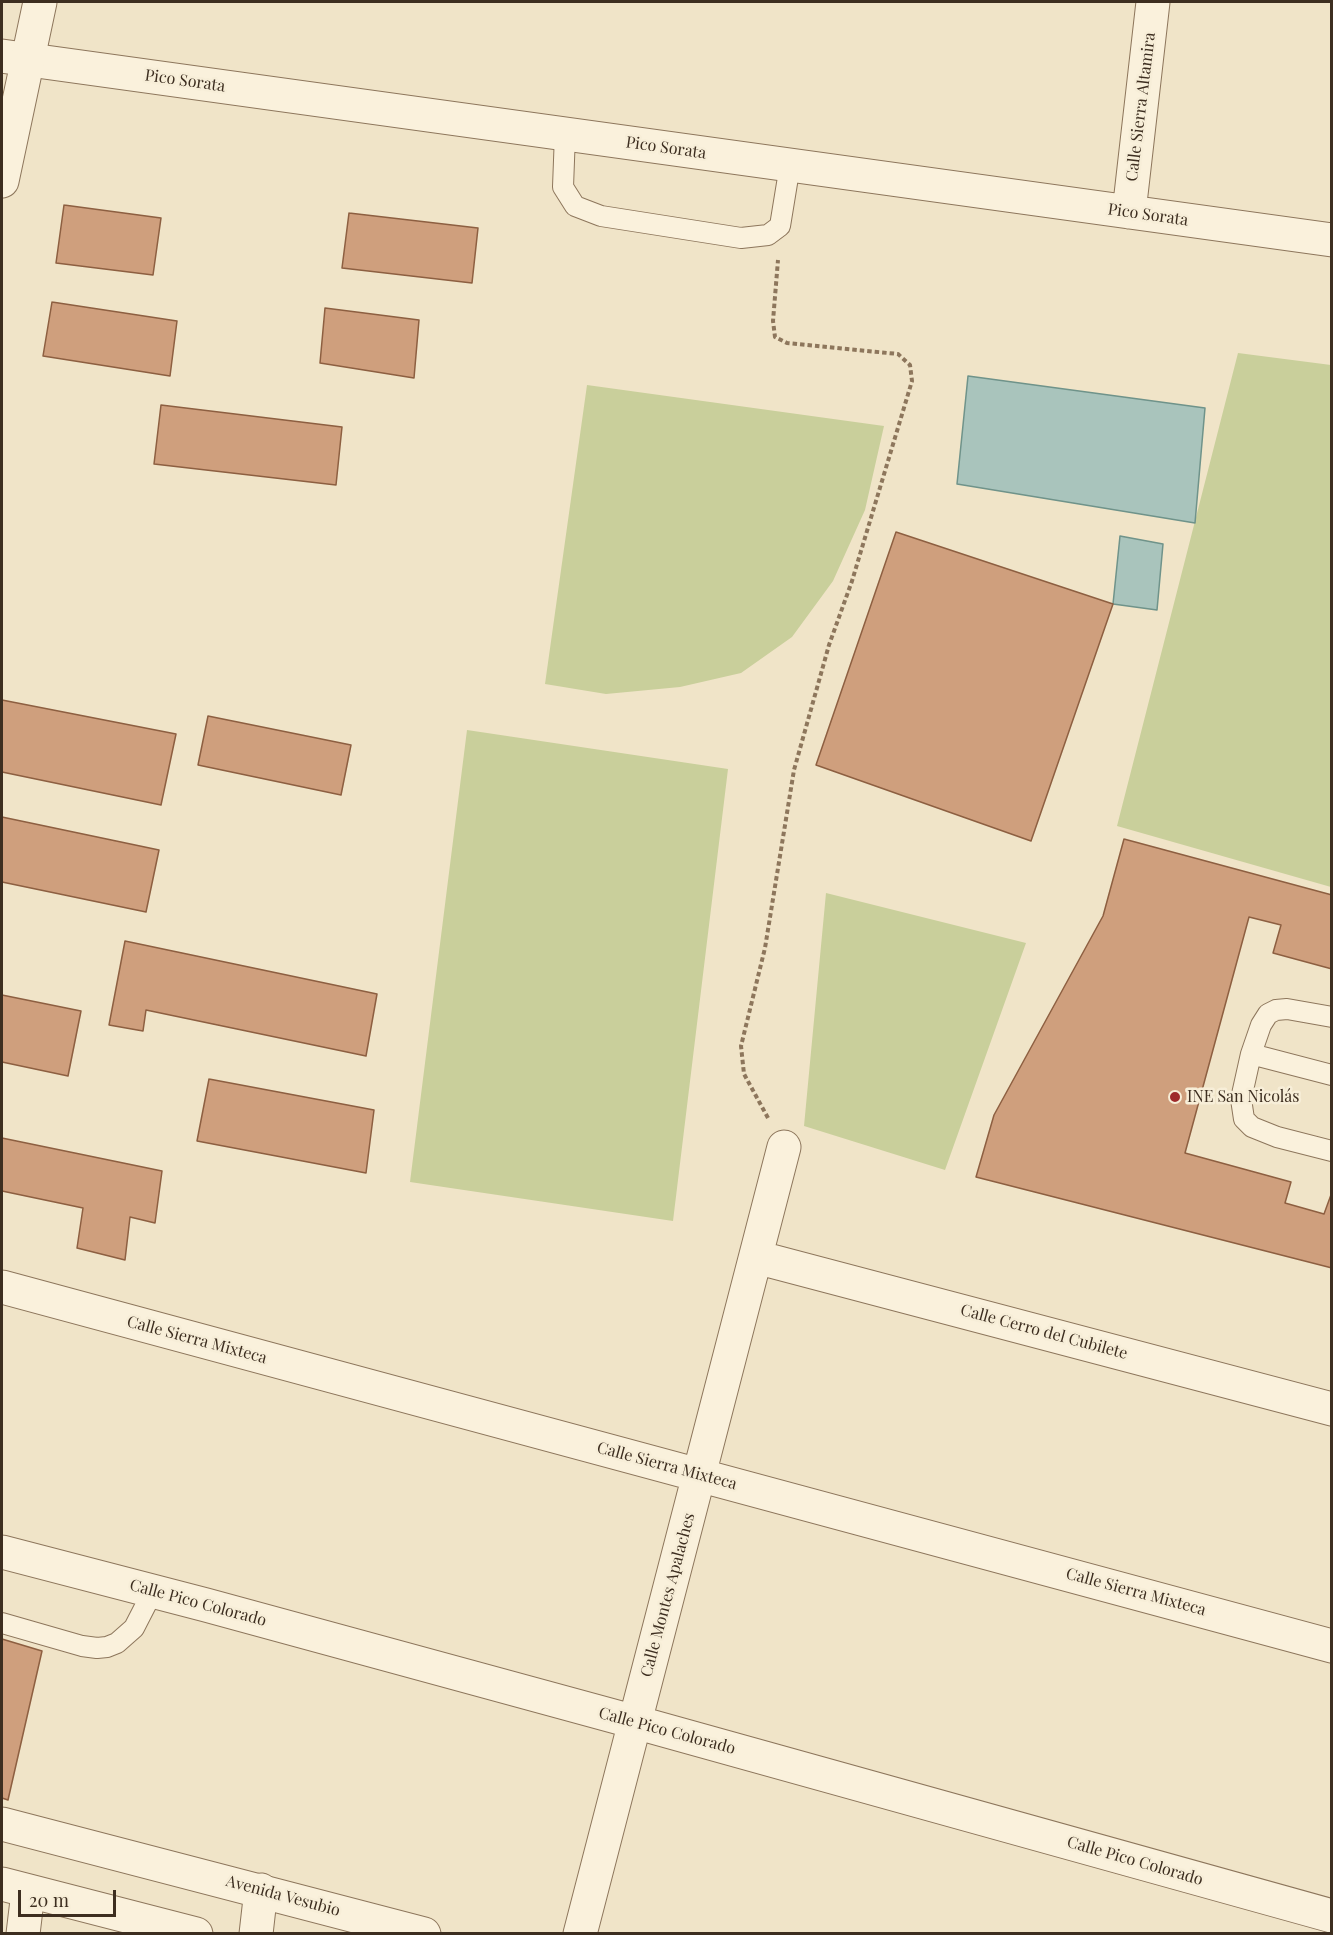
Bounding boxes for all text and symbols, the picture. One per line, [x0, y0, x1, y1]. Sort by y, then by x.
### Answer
street label: Calle Sierra Altamira [1122, 31, 1160, 183]
street label: Pico Sorata [144, 66, 226, 96]
street label: Pico Sorata [625, 133, 707, 163]
street label: Pico Sorata [1107, 200, 1189, 230]
place label: INE San Nicolás [1187, 1087, 1299, 1107]
marker: INE San Nicolás [1168, 1090, 1182, 1104]
street label: Calle Cerro del Cubilete [958, 1300, 1130, 1364]
street label: Calle Sierra Mixteca [125, 1312, 269, 1368]
street label: Calle Sierra Mixteca [595, 1438, 739, 1494]
street label: Calle Montes Apalaches [637, 1511, 699, 1679]
street label: Calle Sierra Mixteca [1064, 1564, 1208, 1620]
street label: Calle Pico Colorado [128, 1576, 268, 1630]
street label: Calle Pico Colorado [597, 1704, 737, 1758]
street label: Calle Pico Colorado [1065, 1832, 1205, 1890]
street label: Avenida Vesubio [224, 1872, 342, 1920]
scale bar [21, 1878, 118, 1916]
text: 20 m [29, 1888, 69, 1912]

